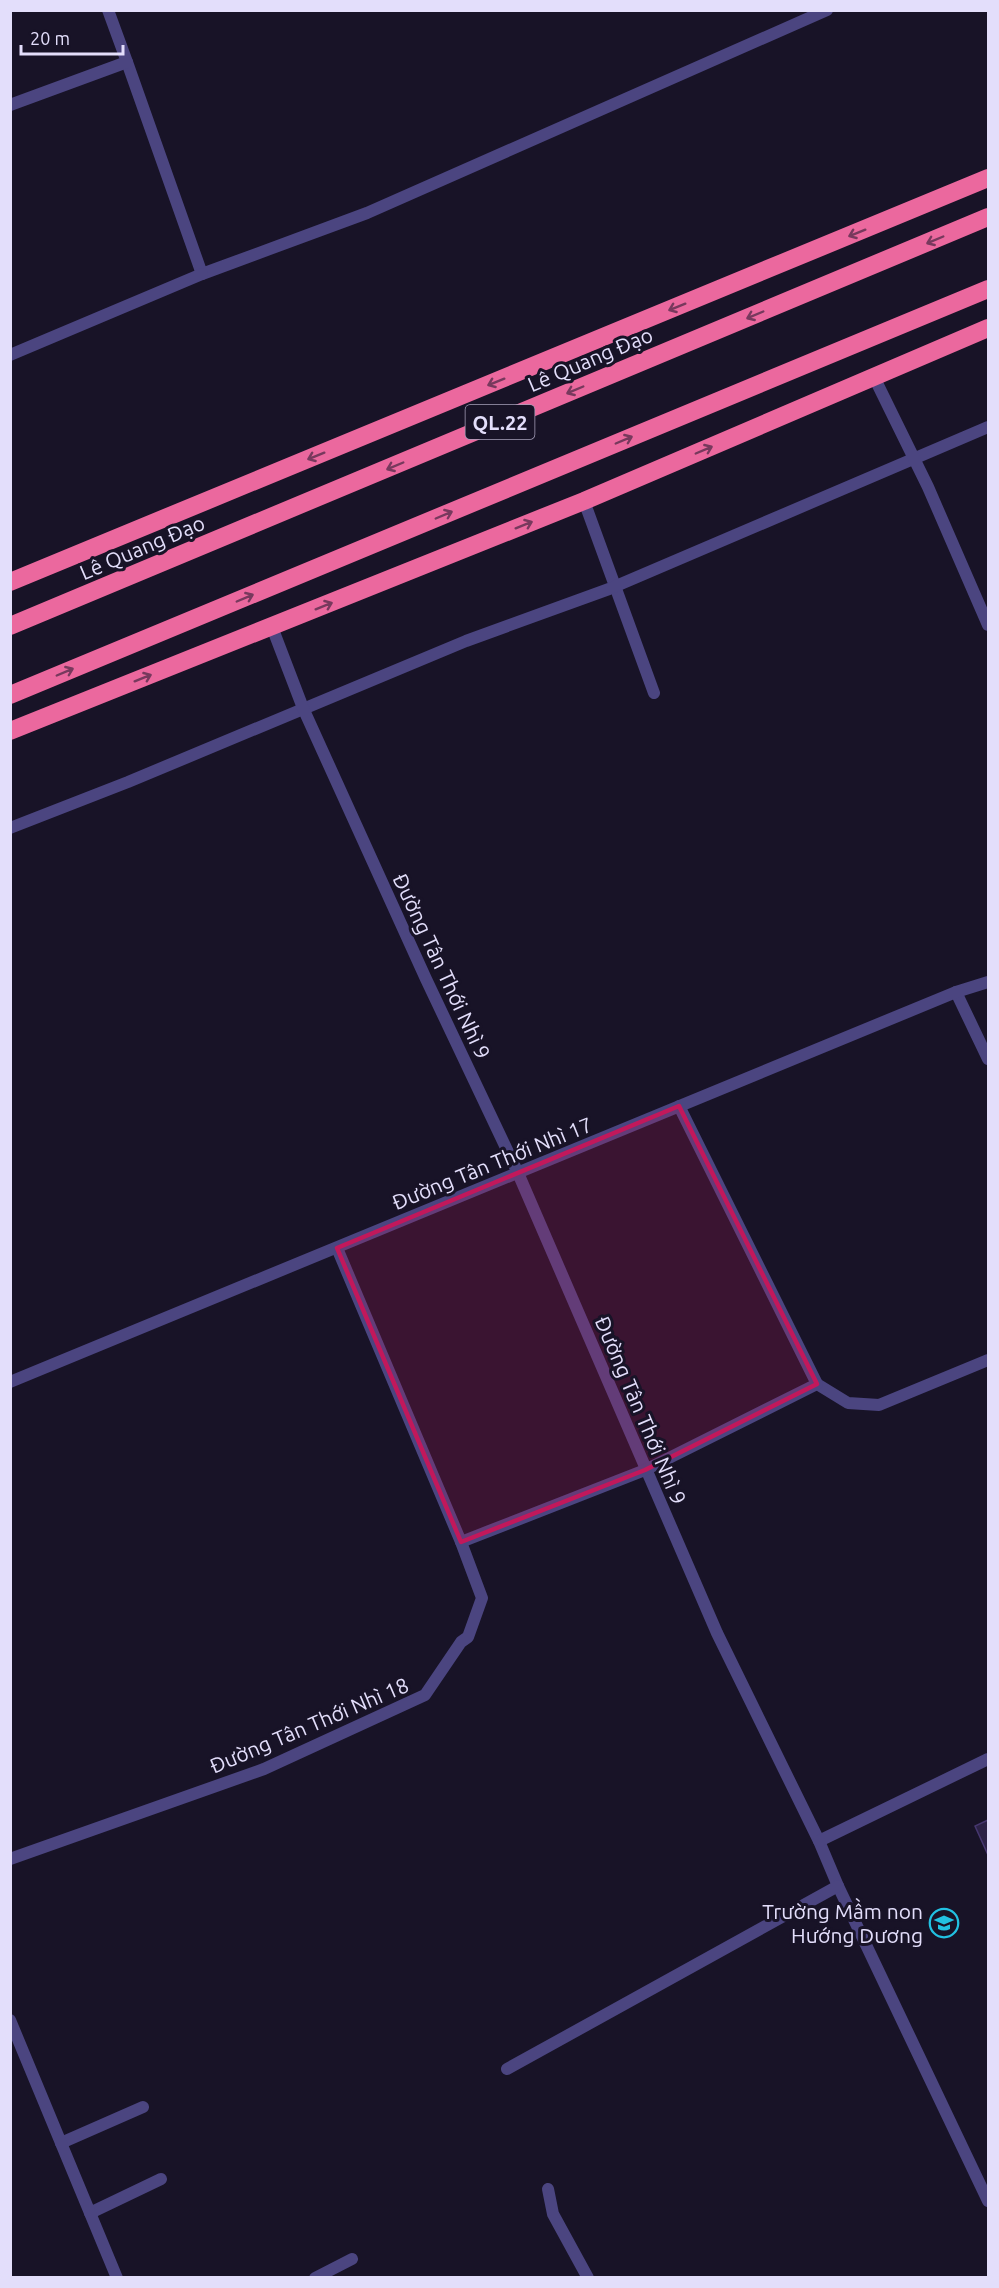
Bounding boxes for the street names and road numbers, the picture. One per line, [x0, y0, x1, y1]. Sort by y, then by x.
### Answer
street label: Lê Quang Đạo [524, 322, 656, 396]
road number: QL.22 [466, 405, 534, 439]
street label: Lê Quang Đạo [76, 510, 208, 584]
street label: Đường Tân Thới Nhì 9 [388, 869, 496, 1063]
street label: Đường Tân Thới Nhì 17 [388, 1112, 596, 1214]
street label: Đường Tân Thới Nhì 9 [591, 1312, 691, 1508]
street label: Đường Tân Thới Nhì 18 [206, 1672, 412, 1778]

